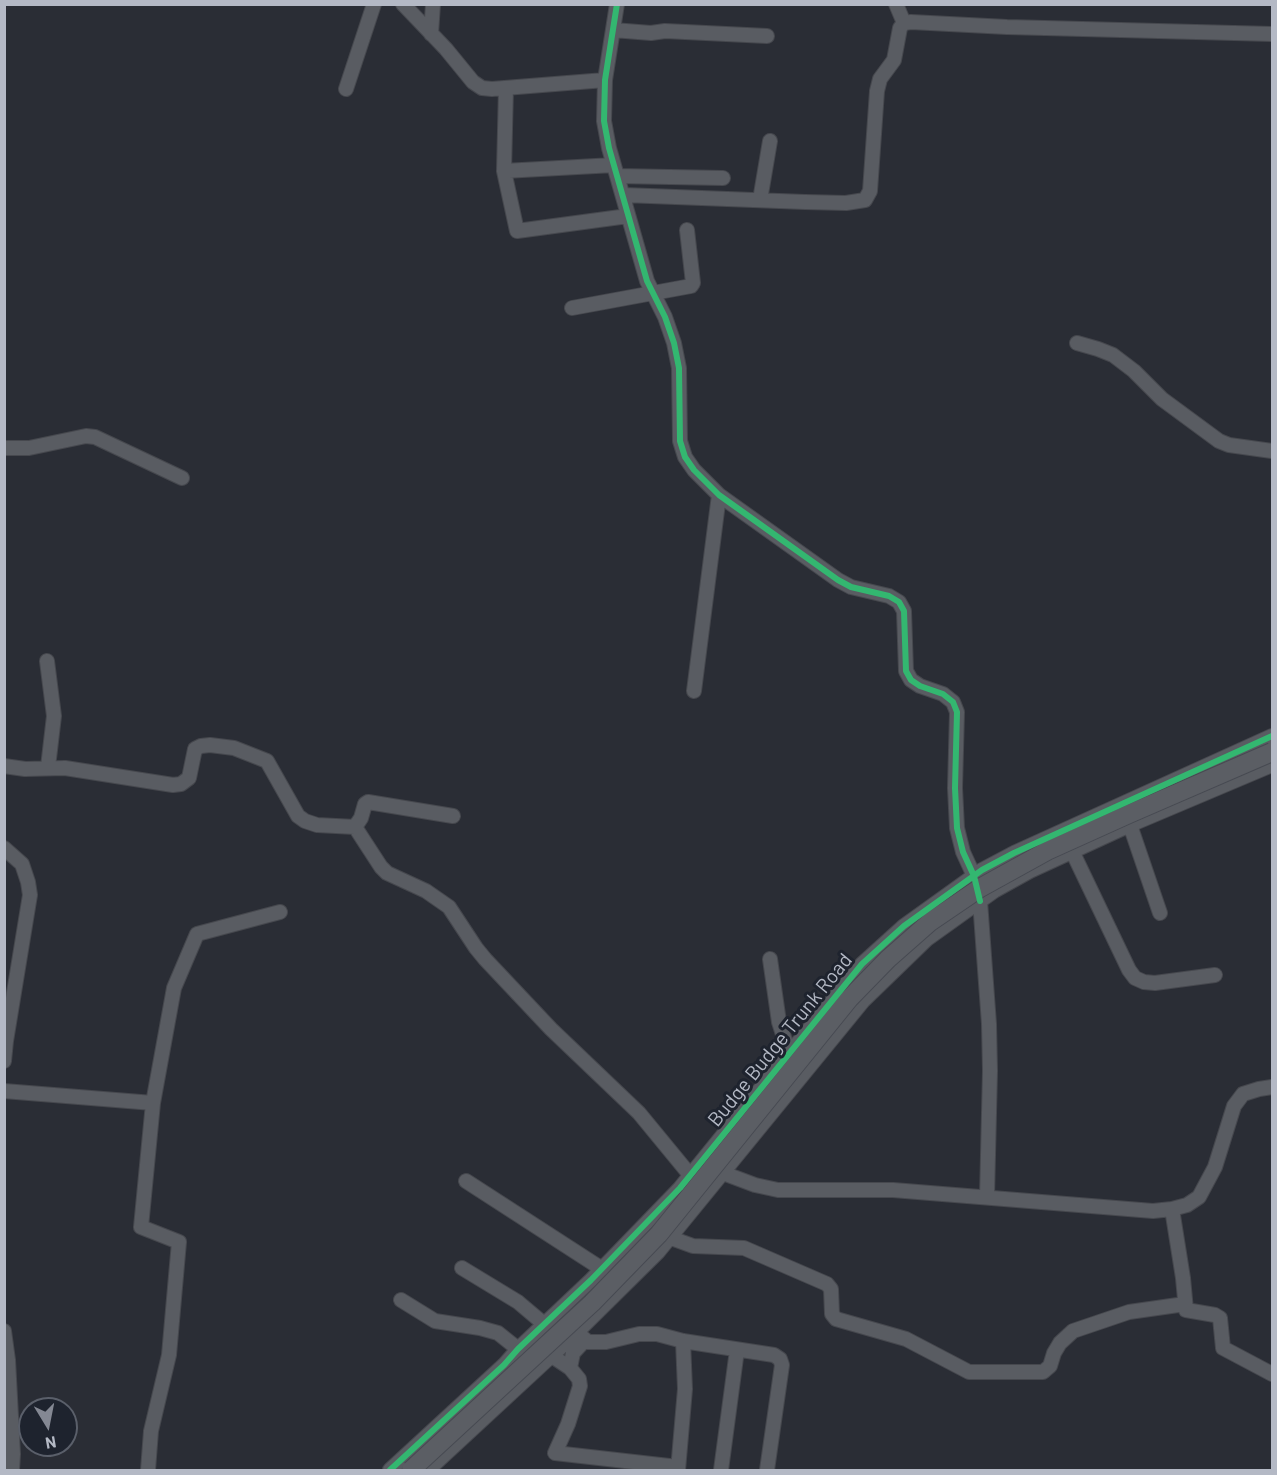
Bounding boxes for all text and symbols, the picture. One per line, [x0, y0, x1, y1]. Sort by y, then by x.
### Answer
street label: Budge Budge Trunk Road [703, 949, 857, 1131]
north arrow [18, 1397, 78, 1457]
text: N [44, 1433, 58, 1454]

